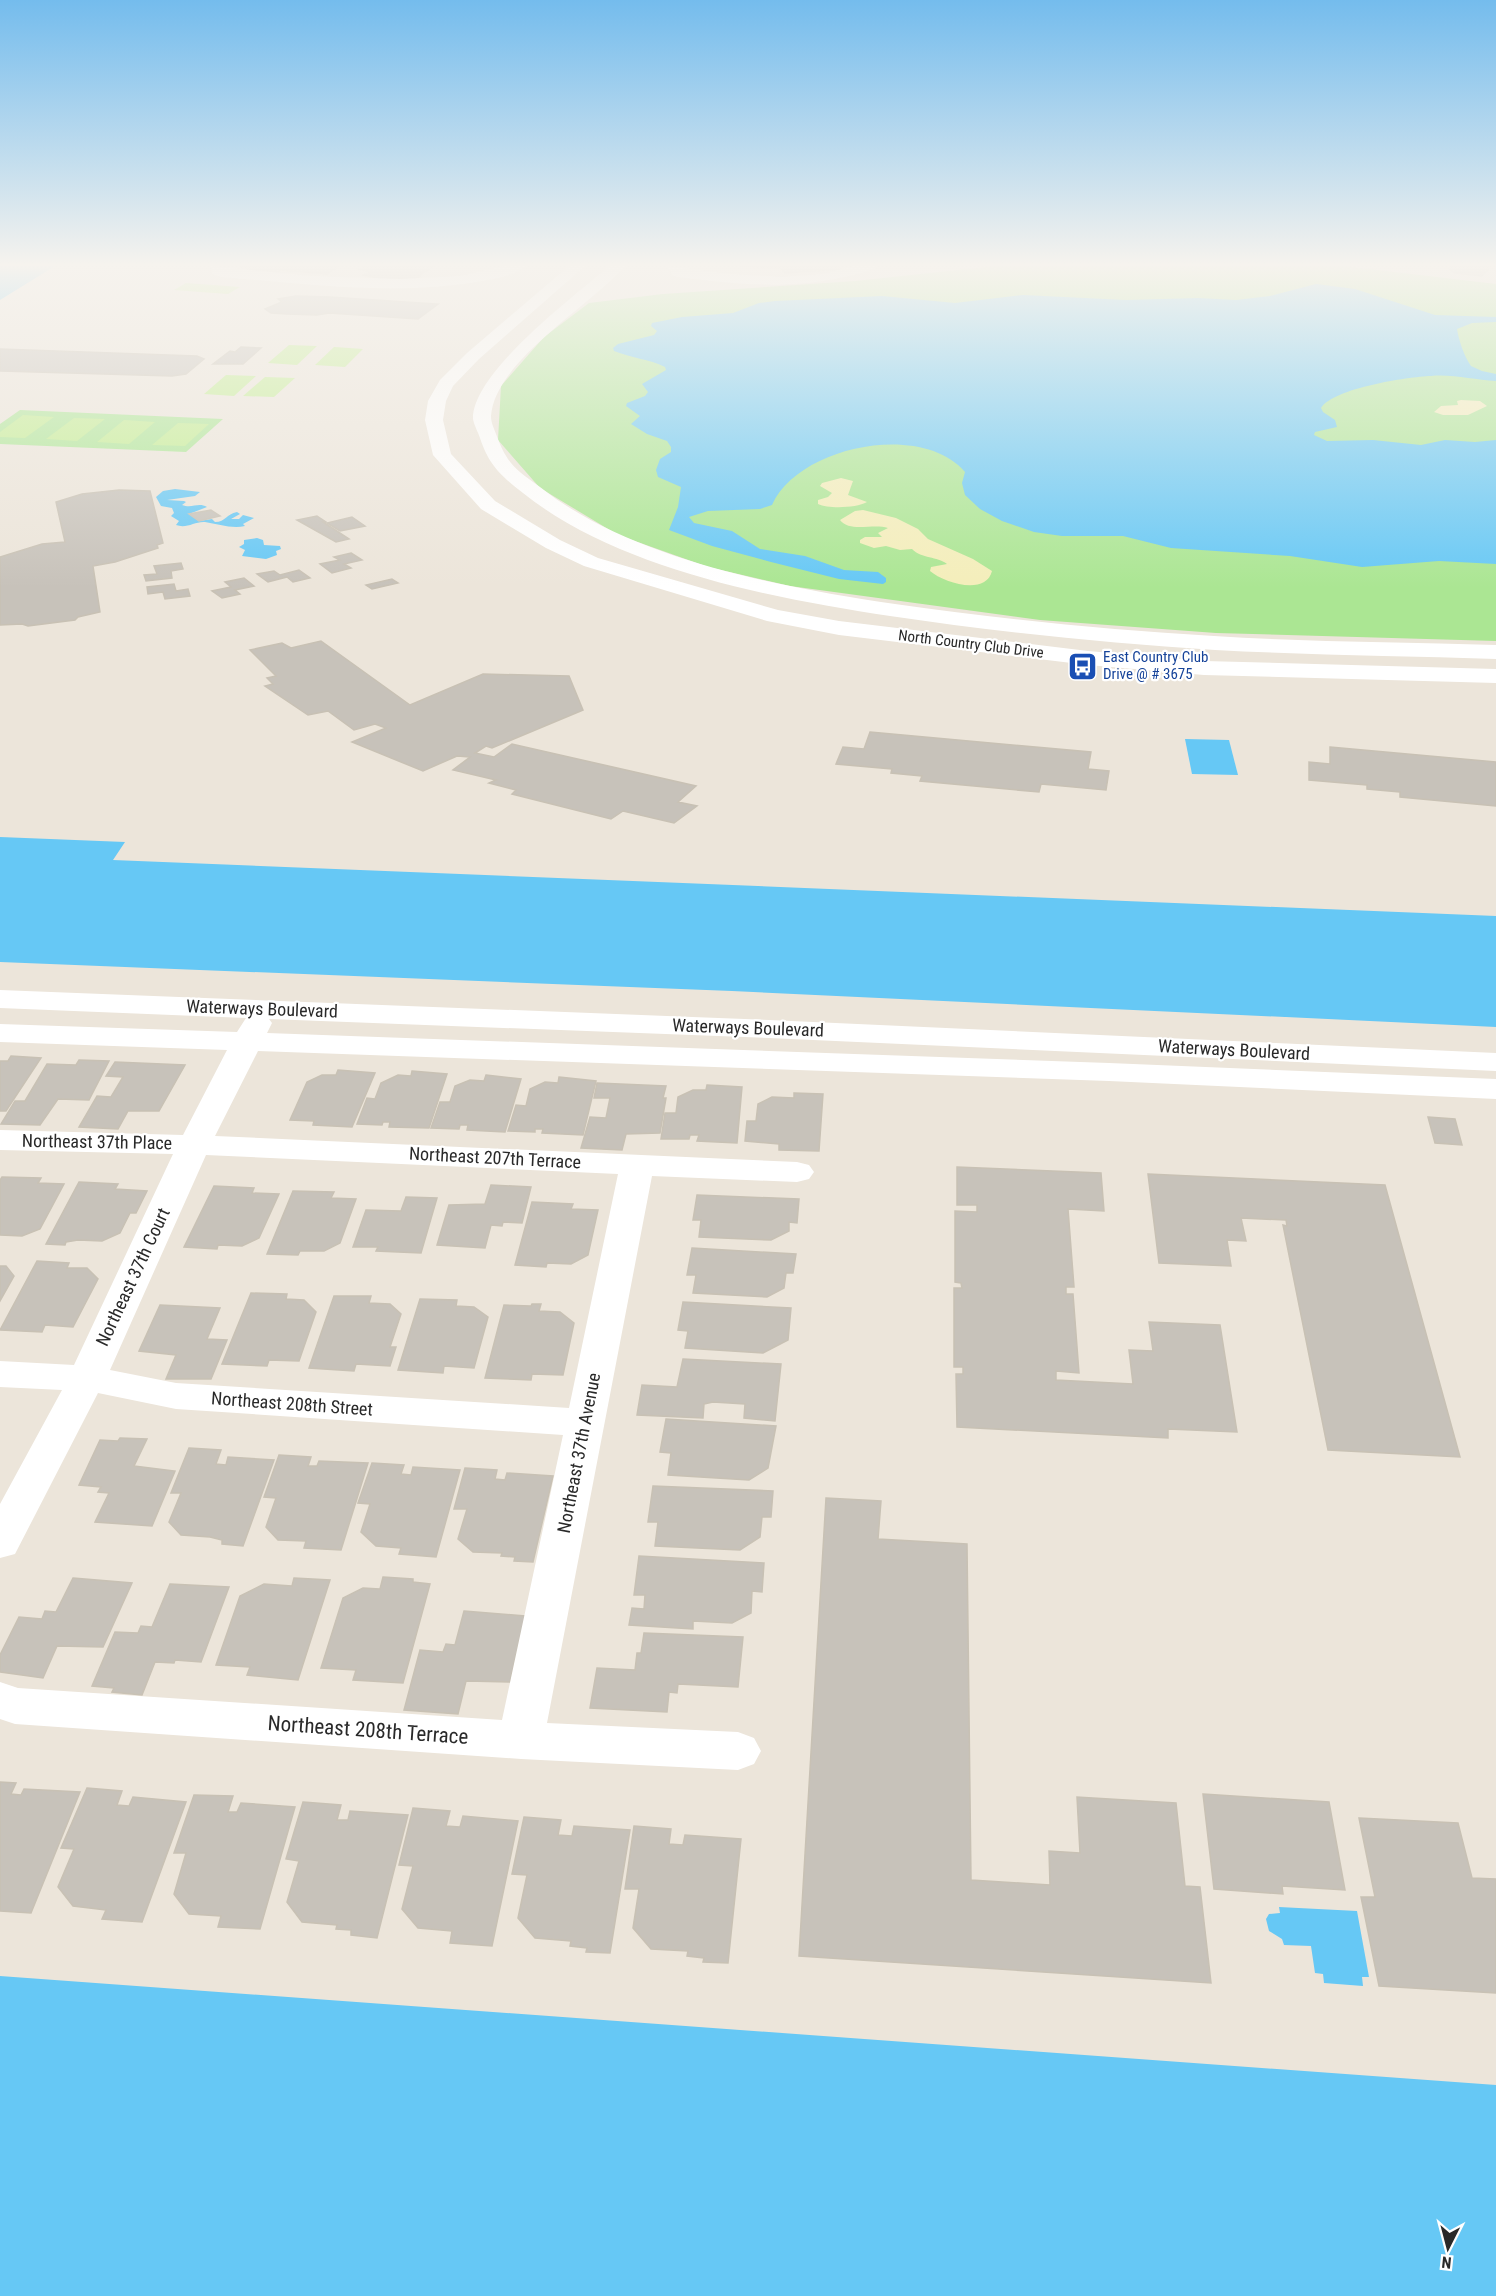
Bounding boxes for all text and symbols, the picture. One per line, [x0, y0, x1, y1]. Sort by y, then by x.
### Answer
street label: North Country Club Drive [897, 626, 1045, 662]
place label: East Country Club Drive @ # 3675 [1103, 648, 1208, 683]
bus stop icon: East Country Club Drive @ # 3675 [1066, 650, 1098, 682]
street label: Waterways Boulevard [186, 995, 338, 1022]
street label: Waterways Boulevard [672, 1014, 824, 1041]
street label: Waterways Boulevard [1158, 1035, 1310, 1064]
street label: Northeast 37th Place [22, 1130, 172, 1153]
street label: Northeast 207th Terrace [408, 1143, 582, 1172]
street label: Northeast 37th Court [91, 1204, 174, 1349]
street label: Northeast 37th Avenue [553, 1371, 604, 1535]
street label: Northeast 208th Street [211, 1387, 373, 1420]
street label: Northeast 208th Terrace [267, 1711, 469, 1749]
north arrow [1418, 2218, 1478, 2278]
text: N [1441, 2252, 1452, 2272]

